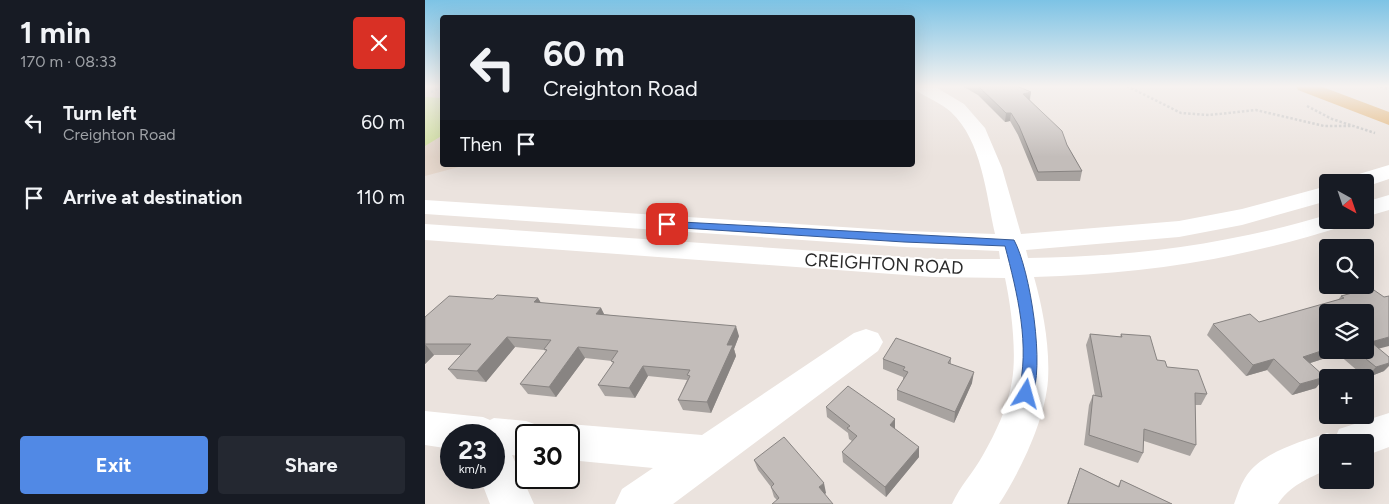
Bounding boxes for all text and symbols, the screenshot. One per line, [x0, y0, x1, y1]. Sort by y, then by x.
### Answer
text: 1 min [20, 14, 91, 51]
button: close [353, 17, 405, 69]
text: 60 m [543, 33, 625, 75]
icon: left [460, 35, 525, 100]
text: 170 m · 08:33 [20, 52, 117, 71]
text: Creighton Road [543, 75, 698, 102]
text: Turn left [63, 102, 137, 125]
icon: left [20, 109, 48, 137]
text: 60 m [361, 111, 405, 134]
text: Creighton Road [63, 125, 176, 144]
icon: arrive [512, 130, 540, 158]
text: Then [460, 133, 502, 156]
north arrow [1319, 174, 1374, 229]
map controls [1319, 174, 1374, 489]
icon: arrive [20, 184, 48, 212]
text: Arrive at destination [63, 186, 242, 209]
text: 110 m [356, 186, 405, 209]
pin [646, 203, 688, 245]
icon: arrive [653, 210, 681, 238]
button: search [1319, 239, 1374, 294]
street label: CREIGHTON ROAD [804, 249, 964, 279]
button: layers [1319, 304, 1374, 359]
position arrow [999, 367, 1051, 419]
button: + [1319, 369, 1374, 424]
speed limit sign: 30 [515, 424, 580, 489]
button: − [1319, 434, 1374, 489]
text: 23 [458, 435, 487, 465]
button: Exit [20, 436, 208, 494]
button: Share [218, 436, 405, 494]
text: km/h [459, 462, 486, 476]

